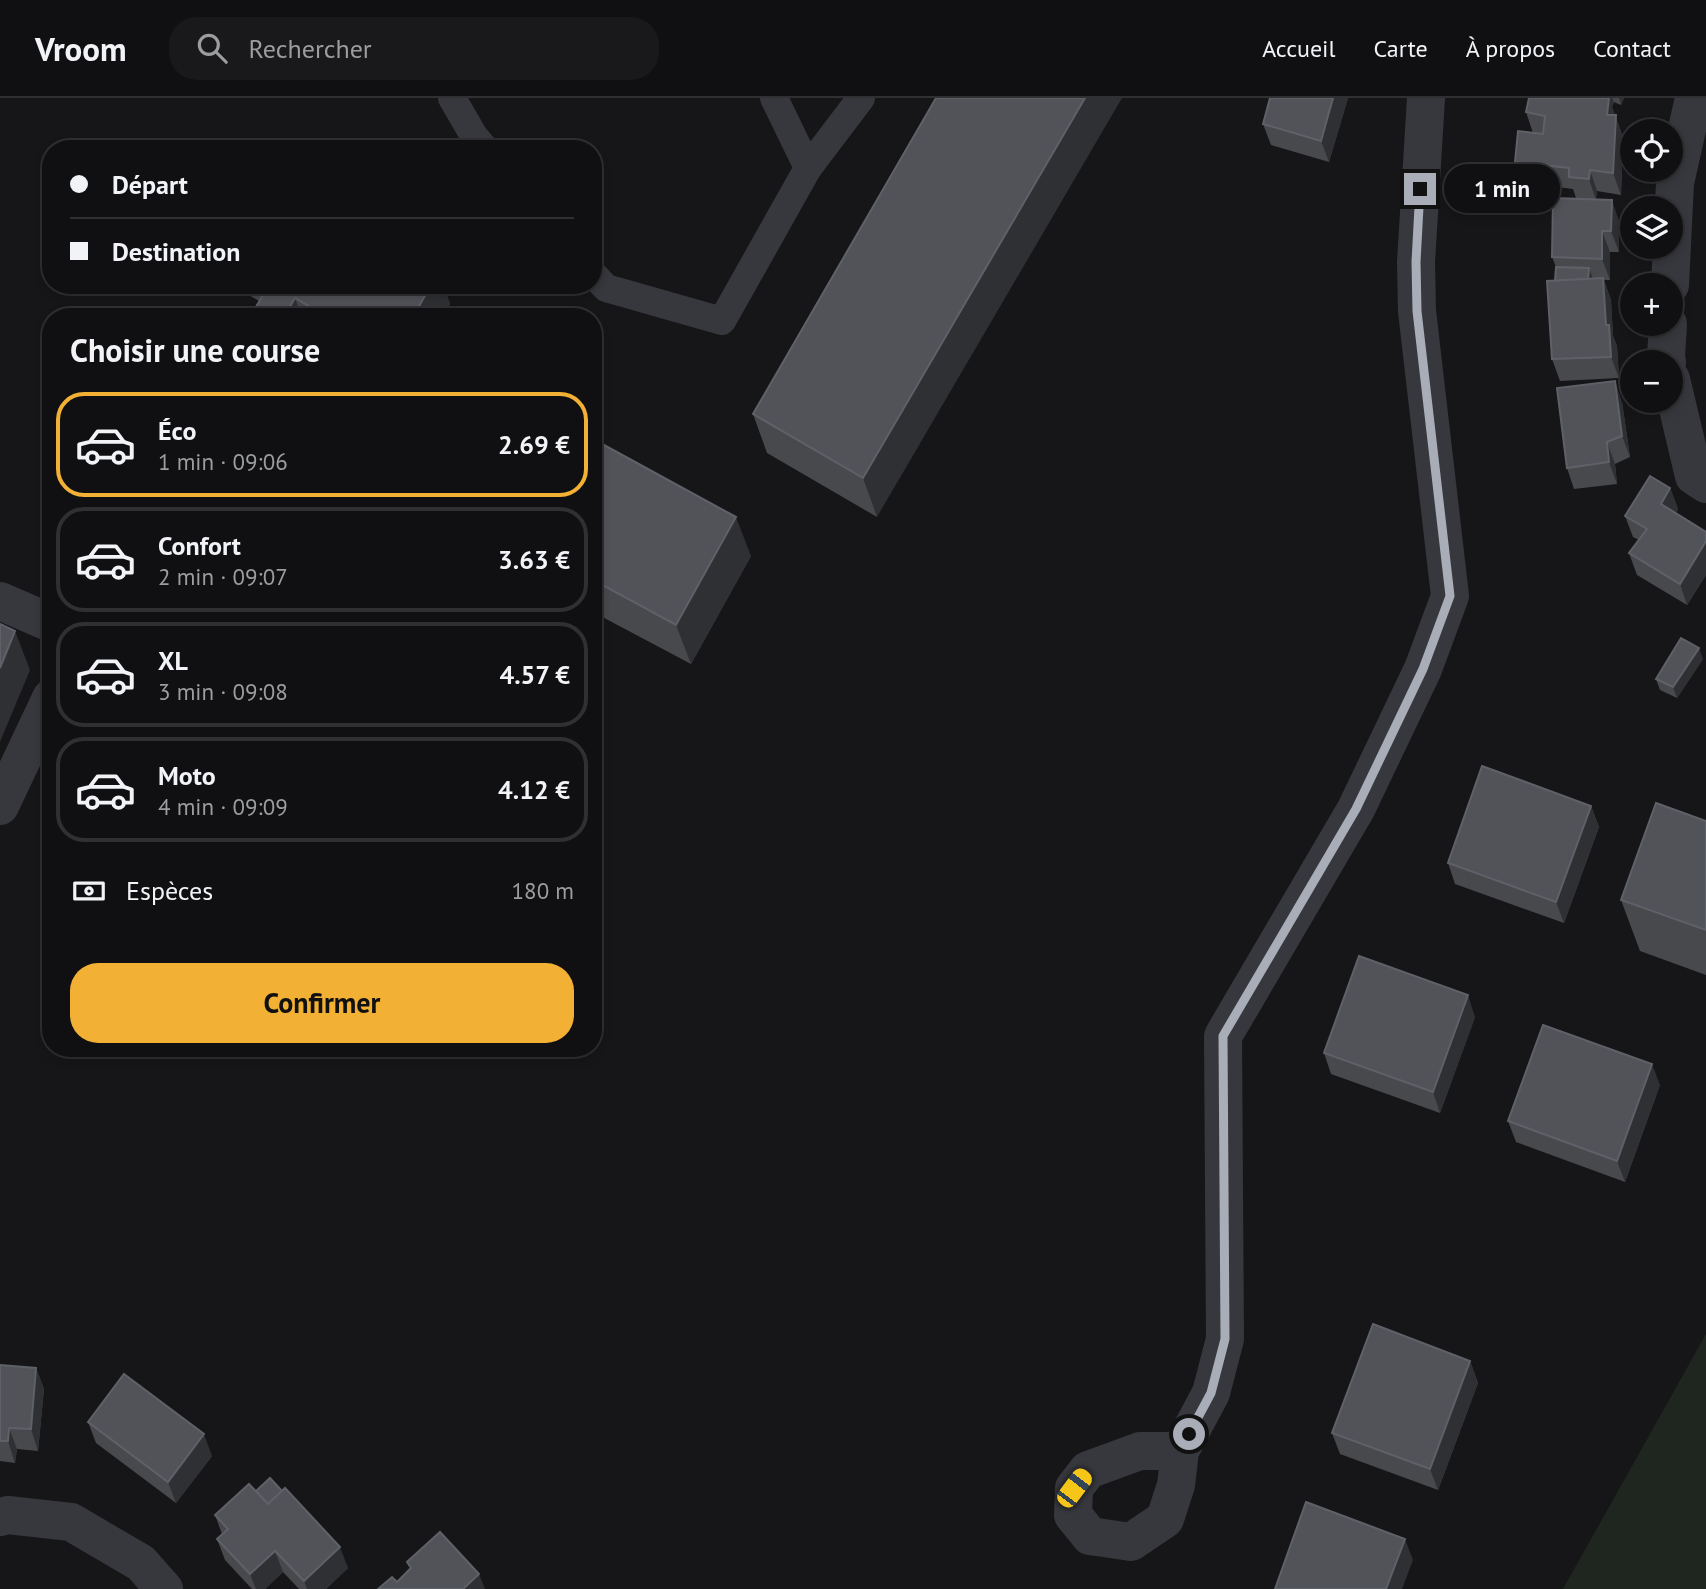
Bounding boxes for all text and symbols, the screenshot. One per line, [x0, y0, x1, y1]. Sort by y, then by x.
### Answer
search box [169, 17, 659, 80]
text: Vroom [35, 27, 127, 70]
icon: search [193, 29, 231, 67]
text: Rechercher [249, 32, 372, 65]
text: Accueil [1262, 33, 1336, 64]
text: Carte [1374, 33, 1428, 64]
text: À propos [1466, 33, 1555, 64]
text: Contact [1593, 33, 1671, 64]
map controls [1620, 119, 1683, 413]
button: locate [1620, 119, 1683, 182]
callout: 1 min [1444, 164, 1560, 214]
text: Départ [112, 168, 188, 201]
route end [1404, 173, 1436, 205]
text: 1 min [1474, 174, 1530, 203]
button: layers [1620, 196, 1683, 259]
text: Destination [112, 235, 240, 268]
button: + [1620, 273, 1683, 336]
text: Choisir une course [70, 329, 320, 371]
button: − [1620, 350, 1683, 413]
icon: car [74, 413, 137, 476]
text: Éco [158, 414, 196, 447]
text: 2.69 € [498, 428, 570, 461]
text: 1 min · 09:06 [158, 447, 288, 476]
icon: car [74, 528, 137, 591]
text: Confort [158, 529, 241, 562]
text: 3.63 € [498, 543, 570, 576]
text: 2 min · 09:07 [158, 562, 288, 591]
icon: car [74, 643, 137, 706]
text: XL [158, 644, 188, 677]
text: 4.57 € [499, 658, 570, 691]
text: 3 min · 09:08 [158, 677, 288, 706]
icon: car [74, 758, 137, 821]
text: Moto [158, 759, 216, 792]
text: 4.12 € [498, 773, 570, 806]
text: 4 min · 09:09 [158, 792, 288, 821]
icon: cash [70, 872, 108, 910]
text: Espèces [126, 874, 213, 907]
text: 180 m [512, 876, 574, 905]
button: Confirmer [70, 963, 574, 1043]
route start [1173, 1418, 1205, 1450]
car [1053, 1465, 1096, 1511]

